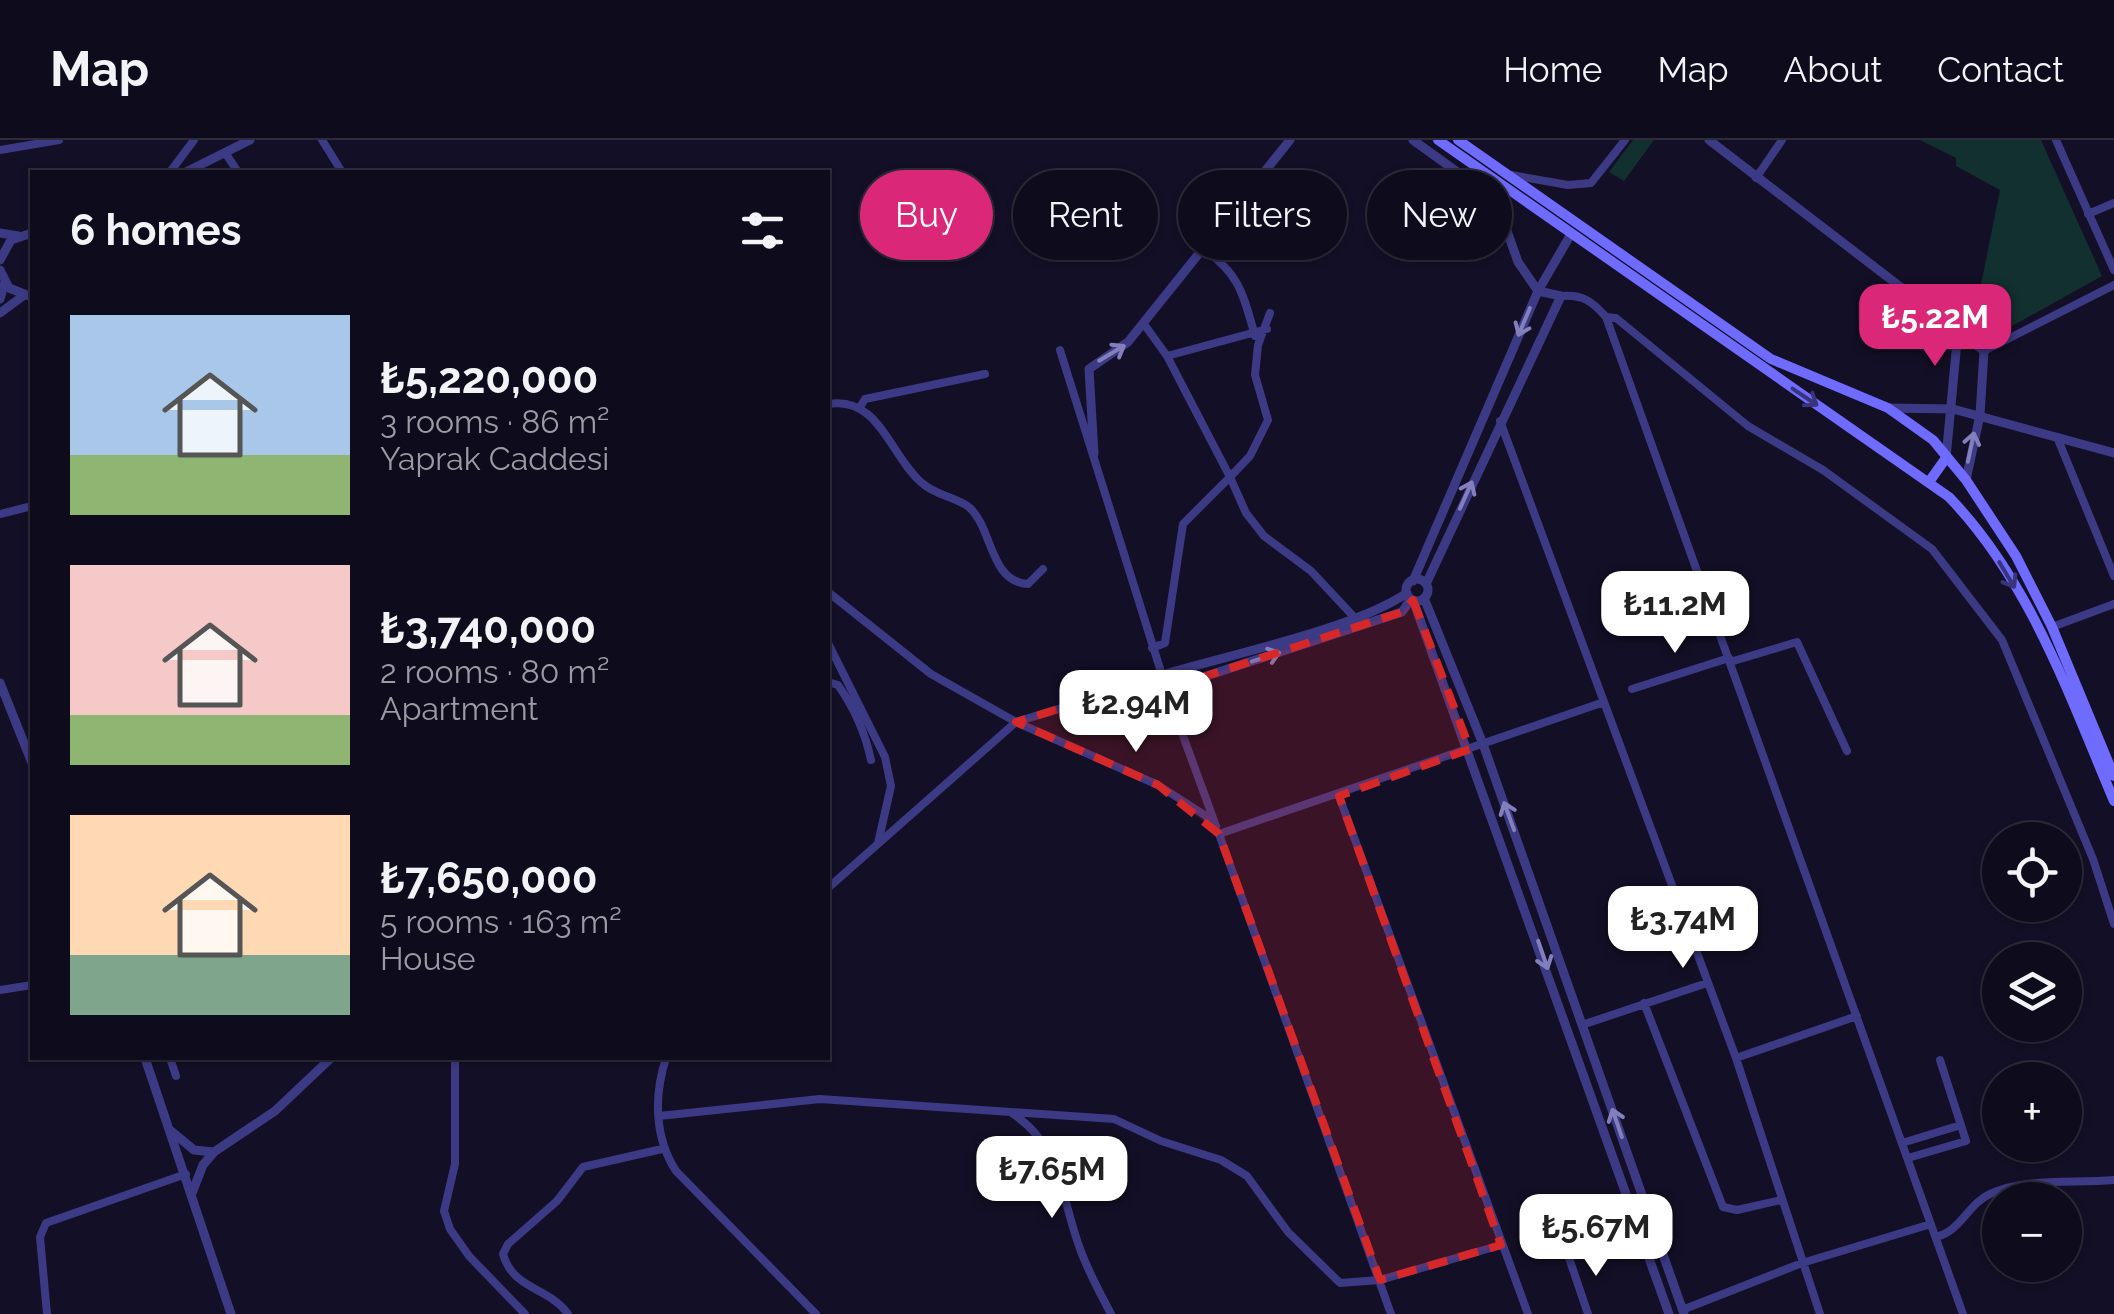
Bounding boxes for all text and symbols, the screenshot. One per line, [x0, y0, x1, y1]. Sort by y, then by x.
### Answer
text: Map [50, 41, 149, 97]
text: Home [1503, 49, 1602, 90]
text: Map [1657, 49, 1729, 90]
text: About [1784, 49, 1882, 90]
text: Contact [1937, 49, 2064, 90]
chip: Buy [860, 170, 993, 260]
chip: Rent [1013, 170, 1158, 260]
chip: Filters [1178, 170, 1347, 260]
chip: New [1367, 170, 1512, 260]
icon: filters [735, 203, 790, 258]
text: 6 homes [70, 206, 241, 255]
pin: ₺5.22M [1854, 284, 2016, 369]
text: ₺5.22M [1881, 298, 1989, 335]
one-way arrow [1514, 307, 1532, 337]
one-way arrow [1097, 342, 1125, 362]
text: ₺5,220,000 [380, 354, 598, 403]
icon: home [150, 355, 270, 475]
one-way arrow [1790, 386, 1818, 407]
text: 3 rooms · 86 m² [380, 403, 610, 440]
one-way arrow [1963, 432, 1982, 464]
text: Yaprak Caddesi [380, 440, 609, 477]
one-way arrow [1458, 480, 1476, 511]
one-way arrow [1997, 560, 2017, 589]
pin: ₺11.2M [1594, 571, 1756, 656]
text: ₺11.2M [1623, 585, 1727, 622]
text: ₺3,740,000 [380, 604, 596, 653]
icon: home [150, 605, 270, 725]
one-way arrow [1250, 646, 1281, 664]
text: 2 rooms · 80 m² [380, 653, 609, 690]
pin: ₺2.94M [1055, 670, 1217, 755]
text: ₺2.94M [1081, 684, 1191, 721]
text: Apartment [380, 690, 538, 727]
one-way arrow [1498, 801, 1516, 833]
map controls [1982, 822, 2082, 1282]
button: locate [1982, 822, 2082, 922]
text: ₺7,650,000 [380, 854, 598, 903]
icon: home [150, 855, 270, 975]
pin: ₺3.74M [1602, 886, 1764, 971]
text: ₺3.74M [1630, 900, 1736, 937]
text: 5 rooms · 163 m² [380, 903, 622, 940]
one-way arrow [1535, 938, 1553, 969]
text: House [380, 940, 476, 977]
button: layers [1982, 942, 2082, 1042]
button: + [1982, 1062, 2082, 1162]
one-way arrow [1607, 1108, 1625, 1139]
pin: ₺7.65M [971, 1136, 1133, 1221]
text: ₺7.65M [998, 1150, 1106, 1187]
button: − [1982, 1182, 2082, 1282]
pin: ₺5.67M [1515, 1194, 1677, 1279]
text: ₺5.67M [1542, 1208, 1651, 1245]

